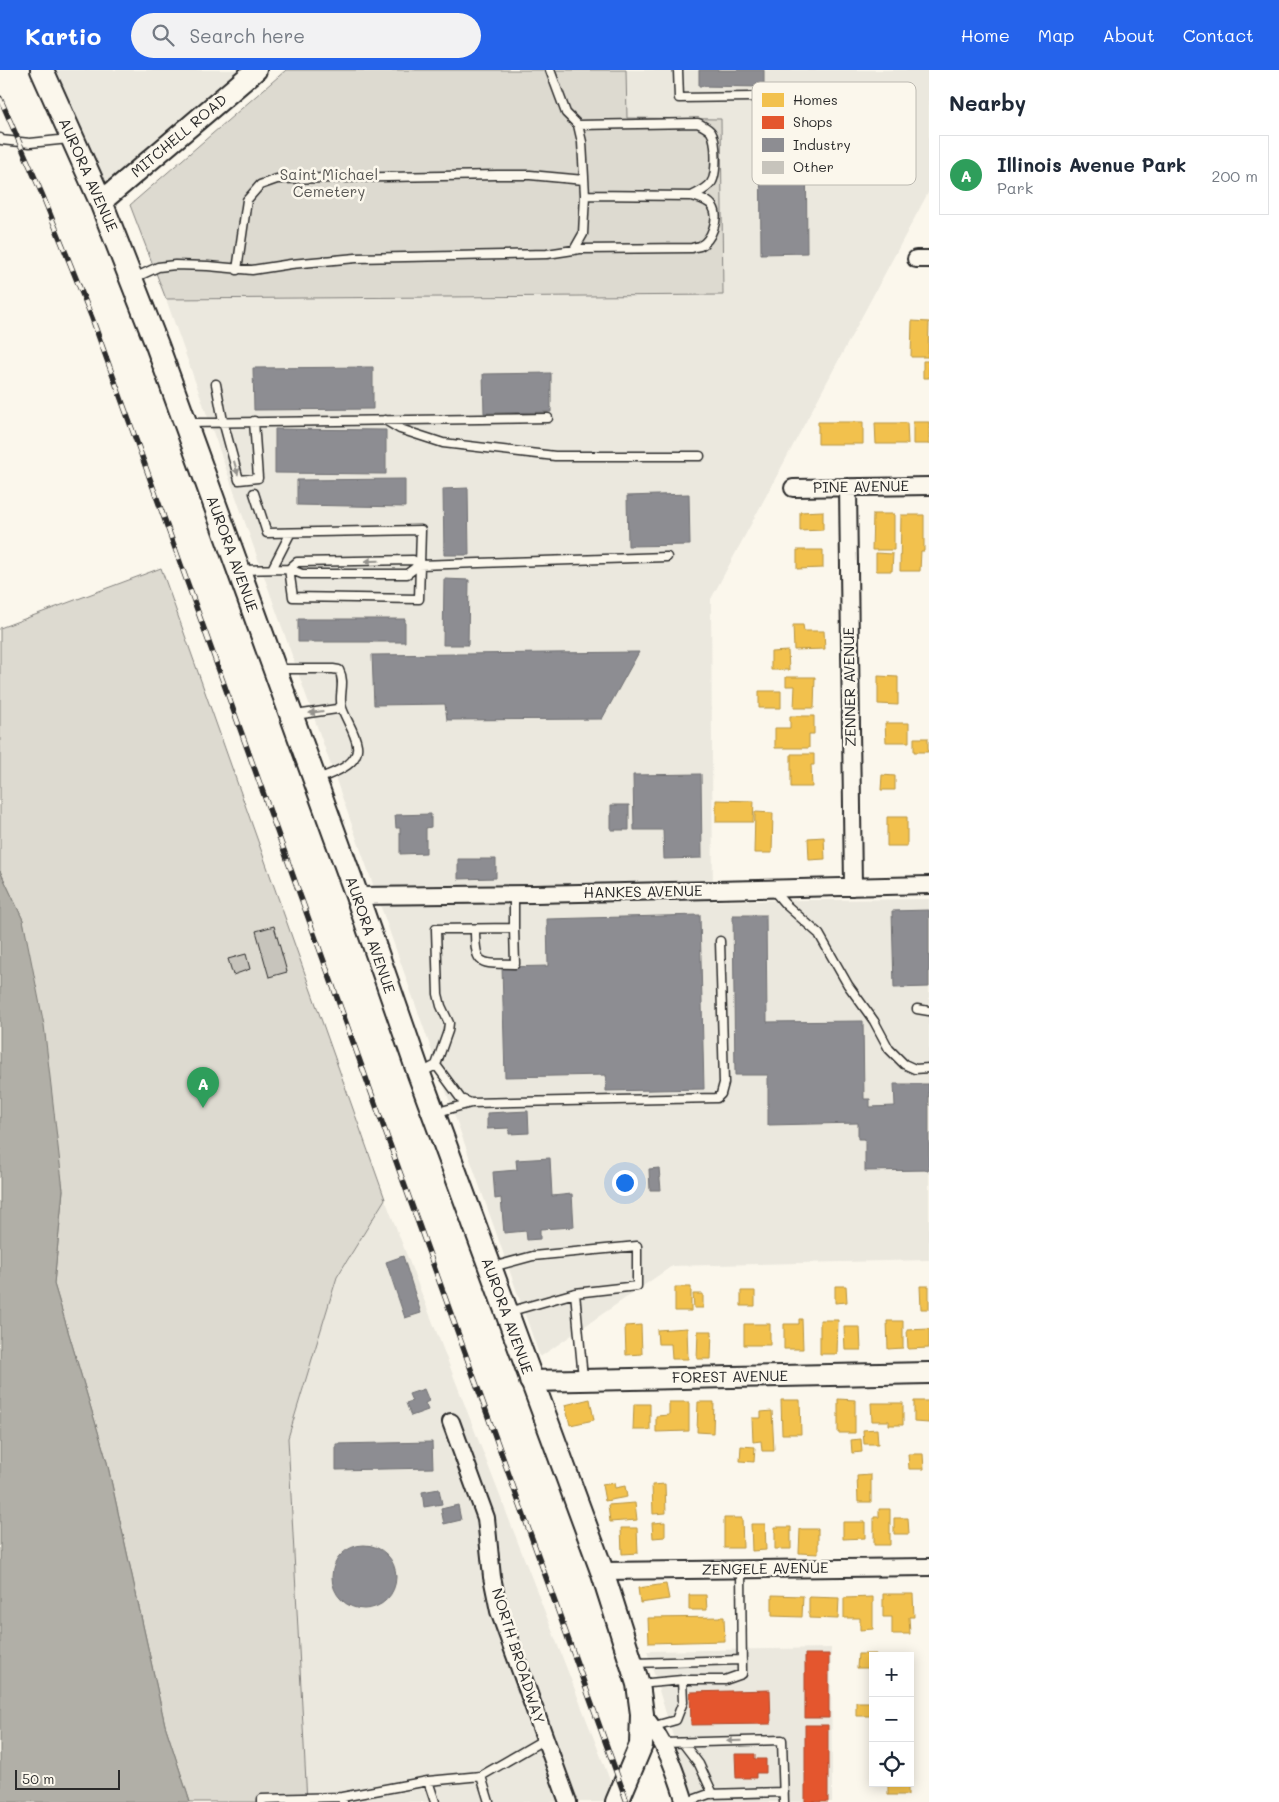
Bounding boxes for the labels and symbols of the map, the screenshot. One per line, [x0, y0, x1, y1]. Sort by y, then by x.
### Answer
legend [752, 82, 916, 185]
street label: MITCHELL ROAD [126, 89, 231, 181]
text: Homes [793, 90, 838, 109]
text: Shops [793, 112, 833, 131]
street label: AURORA AVENUE [55, 114, 123, 235]
text: Industry [793, 135, 851, 154]
text: Other [793, 157, 834, 176]
park label: Saint Michael Cemetery [280, 164, 378, 201]
one-way arrow [233, 461, 241, 476]
street label: PINE AVENUE [813, 475, 910, 497]
street label: AURORA AVENUE [203, 493, 263, 615]
one-way arrow [364, 557, 380, 565]
street label: ZENNER AVENUE [838, 627, 860, 747]
one-way arrow [308, 708, 324, 716]
street label: AURORA AVENUE [342, 873, 401, 996]
street label: HANKES AVENUE [583, 880, 703, 902]
pin: A [187, 1067, 219, 1108]
your location [612, 1170, 638, 1196]
street label: AURORA AVENUE [478, 1255, 538, 1377]
street label: FOREST AVENUE [672, 1365, 789, 1387]
street label: ZENGELE AVENUE [701, 1557, 829, 1579]
street label: NORTH BROADWAY [488, 1585, 550, 1726]
one-way arrow [725, 1737, 741, 1745]
scale bar [15, 1767, 120, 1790]

